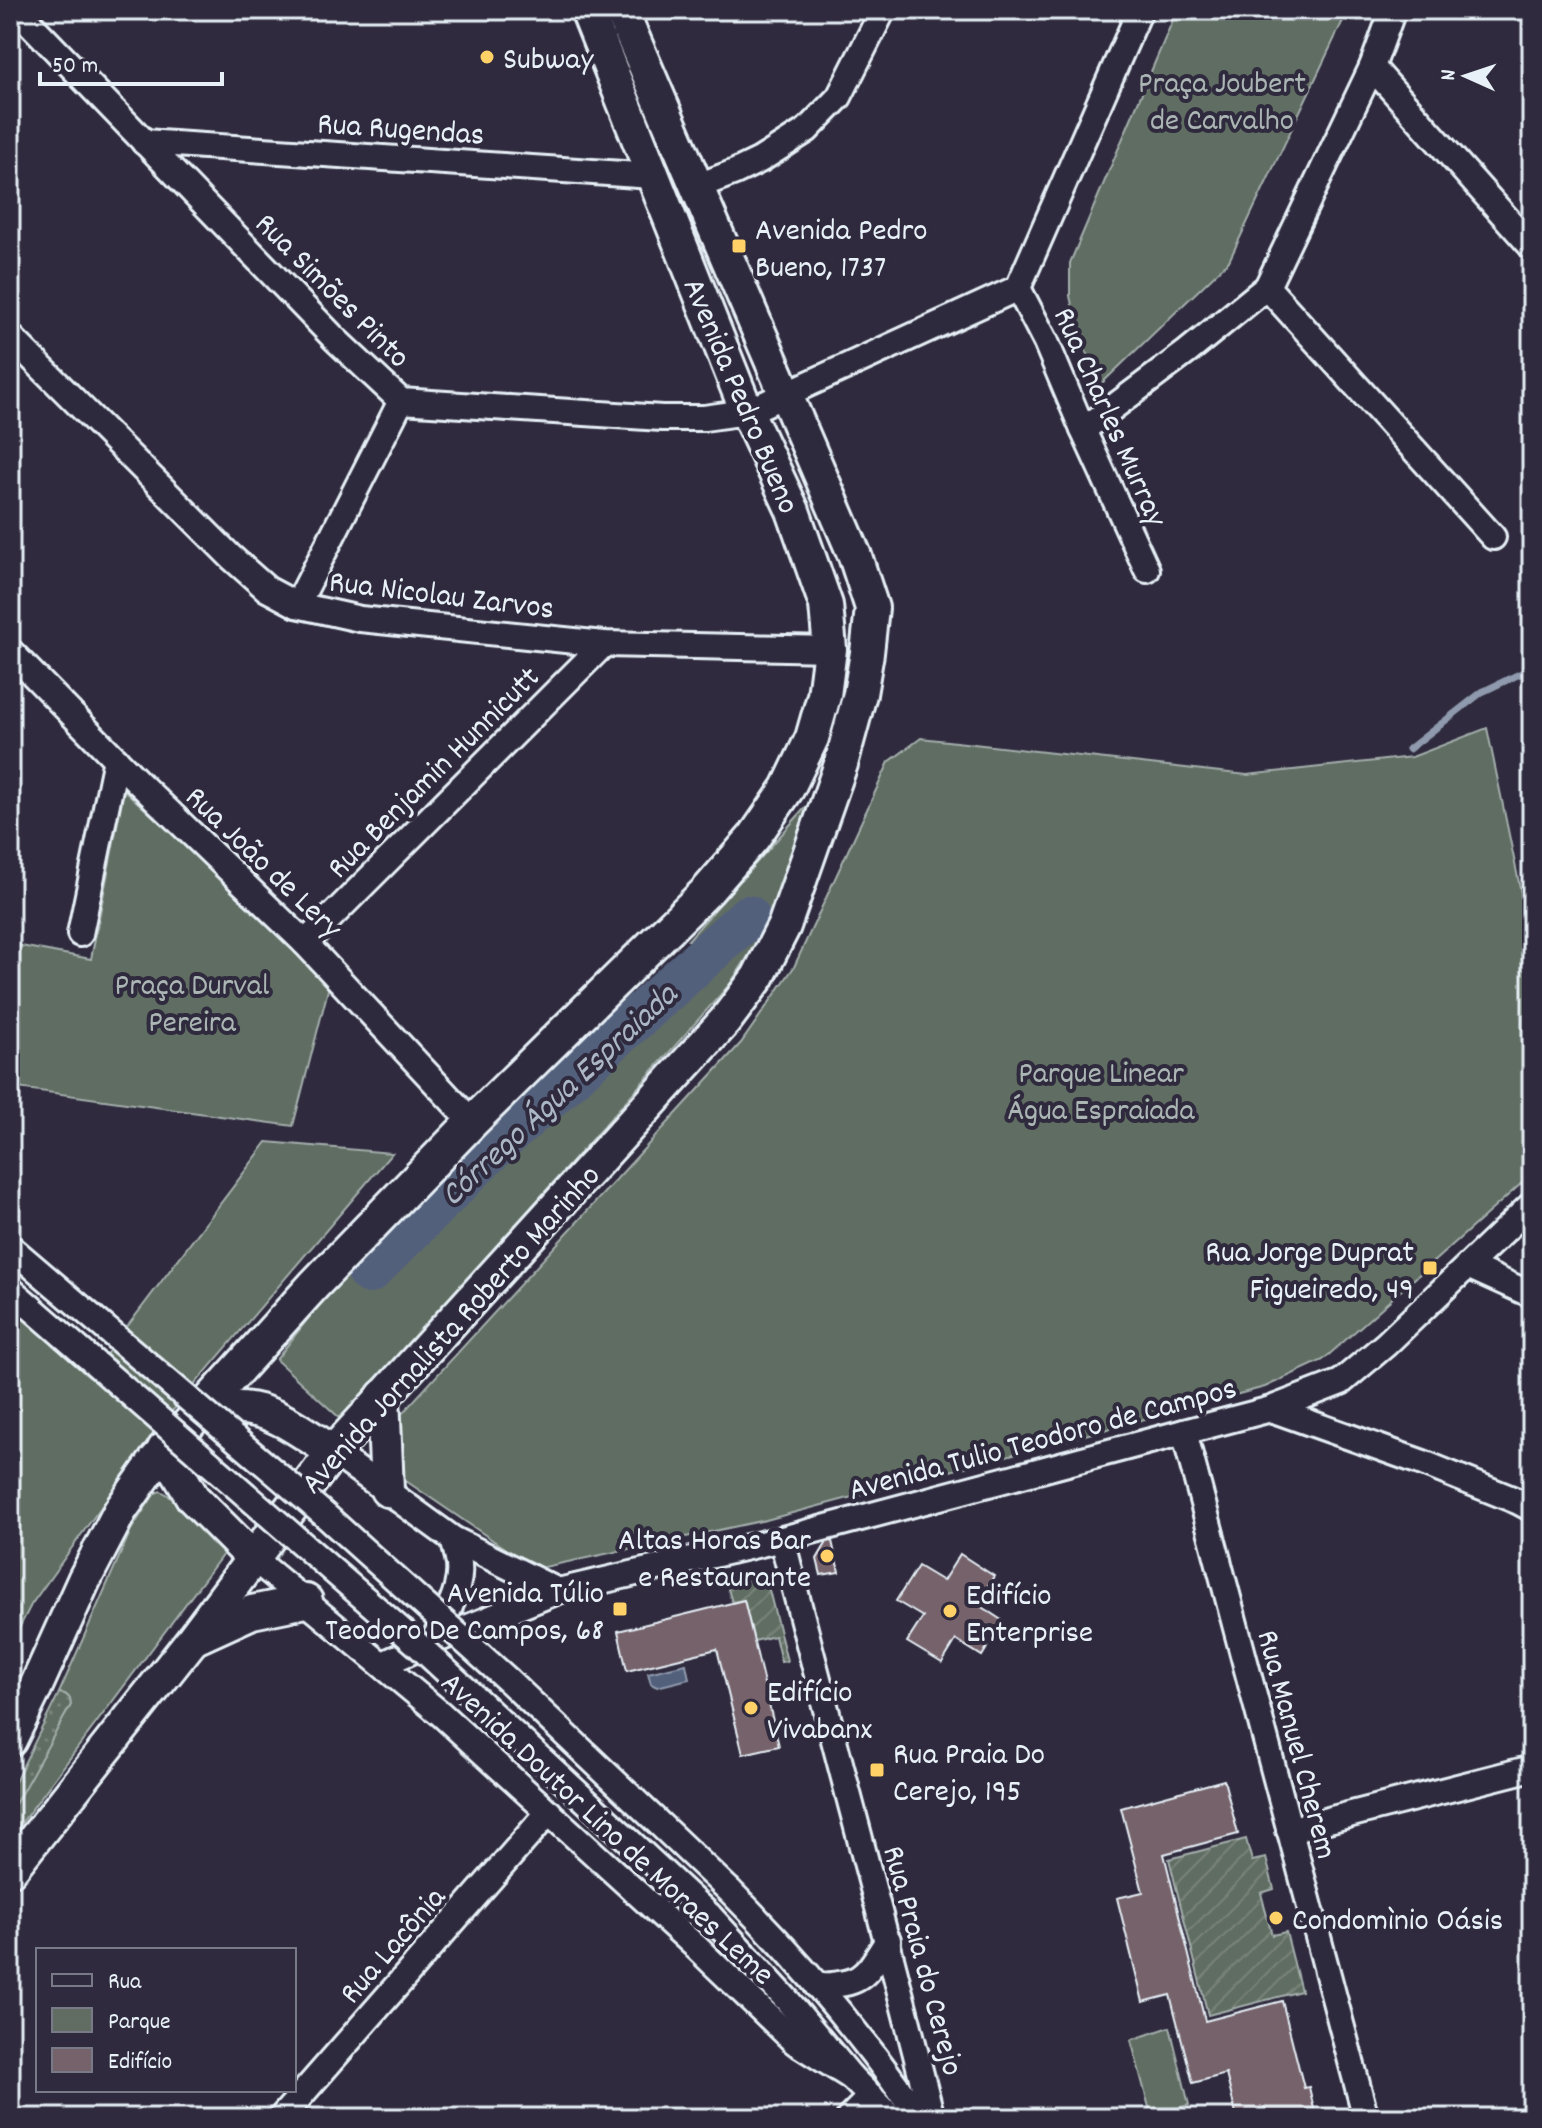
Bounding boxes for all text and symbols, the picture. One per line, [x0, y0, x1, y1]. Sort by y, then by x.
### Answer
scale bar [40, 36, 222, 86]
north arrow [1426, 36, 1506, 116]
place label: Subway [503, 39, 594, 85]
marker: Subway [478, 48, 496, 66]
text: 50 m [52, 50, 98, 84]
park label: Praça Joubert de Carvalho [1138, 63, 1306, 146]
text: N [1434, 69, 1465, 81]
street label: Rua Rugendas [316, 103, 486, 161]
street label: Rua Simões Pinto [242, 204, 419, 381]
place label: Avenida Pedro Bueno, 1737 [755, 210, 928, 293]
marker: Avenida Pedro Bueno, 1737 [730, 237, 748, 255]
street label: Avenida Pedro Bueno [668, 272, 809, 522]
street label: Rua Charles Murray [1038, 301, 1177, 536]
street label: Rua Nicolau Zarvos [326, 561, 556, 635]
street label: Rua Benjamin Hunnicutt [319, 657, 553, 892]
street label: Rua João de Lery [172, 777, 351, 953]
park label: Praça Durval Pereira [115, 965, 270, 1048]
water label: Córrego Água Espraiada [431, 972, 692, 1220]
park label: Parque Linear Água Espraiada [1007, 1053, 1196, 1136]
street label: Avenida Jornalista Roberto Marinho [292, 1156, 614, 1506]
place label: Rua Jorge Duprat Figueiredo, 49 [1205, 1232, 1414, 1315]
marker: Rua Jorge Duprat Figueiredo, 49 [1421, 1259, 1439, 1277]
street label: Avenida Tulio Teodoro de Campos [844, 1368, 1242, 1516]
place label: Altas Horas Bar e Restaurante [618, 1520, 811, 1603]
marker: Altas Horas Bar e Restaurante [818, 1547, 836, 1565]
place label: Avenida Túlio Teodoro De Campos, 68 [325, 1573, 604, 1656]
place label: Edifício Enterprise [966, 1575, 1093, 1658]
marker: Avenida Túlio Teodoro De Campos, 68 [611, 1600, 629, 1618]
marker: Edifício Enterprise [941, 1602, 959, 1620]
street label: Rua Manuel Cherem [1241, 1626, 1347, 1865]
street label: Avenida Doutor Lino de Moraes Leme [428, 1663, 783, 1998]
place label: Edifício Vivabanx [767, 1672, 872, 1755]
marker: Edifício Vivabanx [742, 1699, 760, 1717]
place label: Rua Praia Do Cerejo, 195 [893, 1734, 1045, 1817]
marker: Rua Praia Do Cerejo, 195 [868, 1761, 886, 1779]
street label: Rua Praia do Cerejo [867, 1841, 973, 2081]
street label: Rua Lacônia [331, 1878, 460, 2016]
place label: Condomìnio Oásis [1292, 1900, 1503, 1946]
marker: Condomìnio Oásis [1267, 1909, 1285, 1927]
legend [36, 1948, 296, 2092]
text: Rua [108, 1966, 142, 2000]
text: Parque [108, 2006, 171, 2040]
text: Edifício [108, 2046, 172, 2080]

